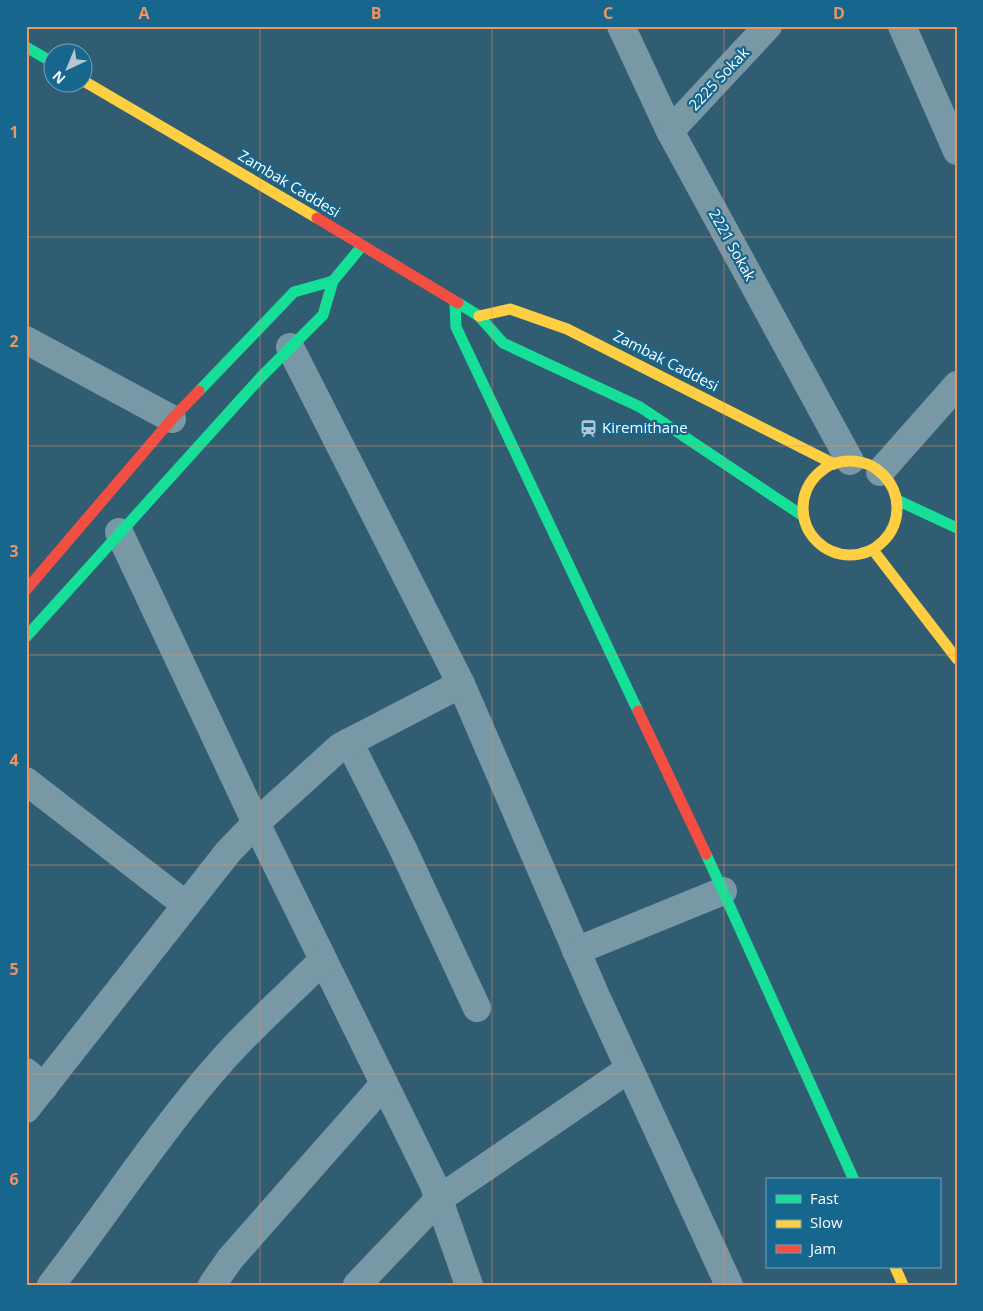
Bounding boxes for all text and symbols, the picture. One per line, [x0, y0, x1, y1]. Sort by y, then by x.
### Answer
text: A [138, 2, 150, 24]
text: B [371, 2, 381, 24]
text: C [603, 2, 613, 24]
text: D [833, 2, 845, 24]
north arrow [42, 42, 92, 92]
street label: 2225 Sokak [684, 42, 753, 114]
text: N [48, 67, 69, 89]
text: 1 [9, 121, 19, 143]
street label: Zambak Caddesi [235, 145, 344, 221]
street label: 2221 Sokak [705, 205, 761, 284]
street label: Zambak Caddesi [610, 325, 722, 395]
text: 2 [9, 330, 19, 352]
place label: Kiremithane [602, 417, 688, 437]
station icon: Kiremithane [578, 418, 598, 438]
text: 3 [9, 540, 19, 562]
text: 4 [9, 749, 19, 771]
text: 5 [9, 958, 19, 980]
text: 6 [9, 1168, 19, 1190]
legend [766, 1178, 940, 1268]
text: Fast [810, 1188, 839, 1208]
text: Slow [810, 1212, 843, 1232]
text: Jam [808, 1238, 836, 1258]

